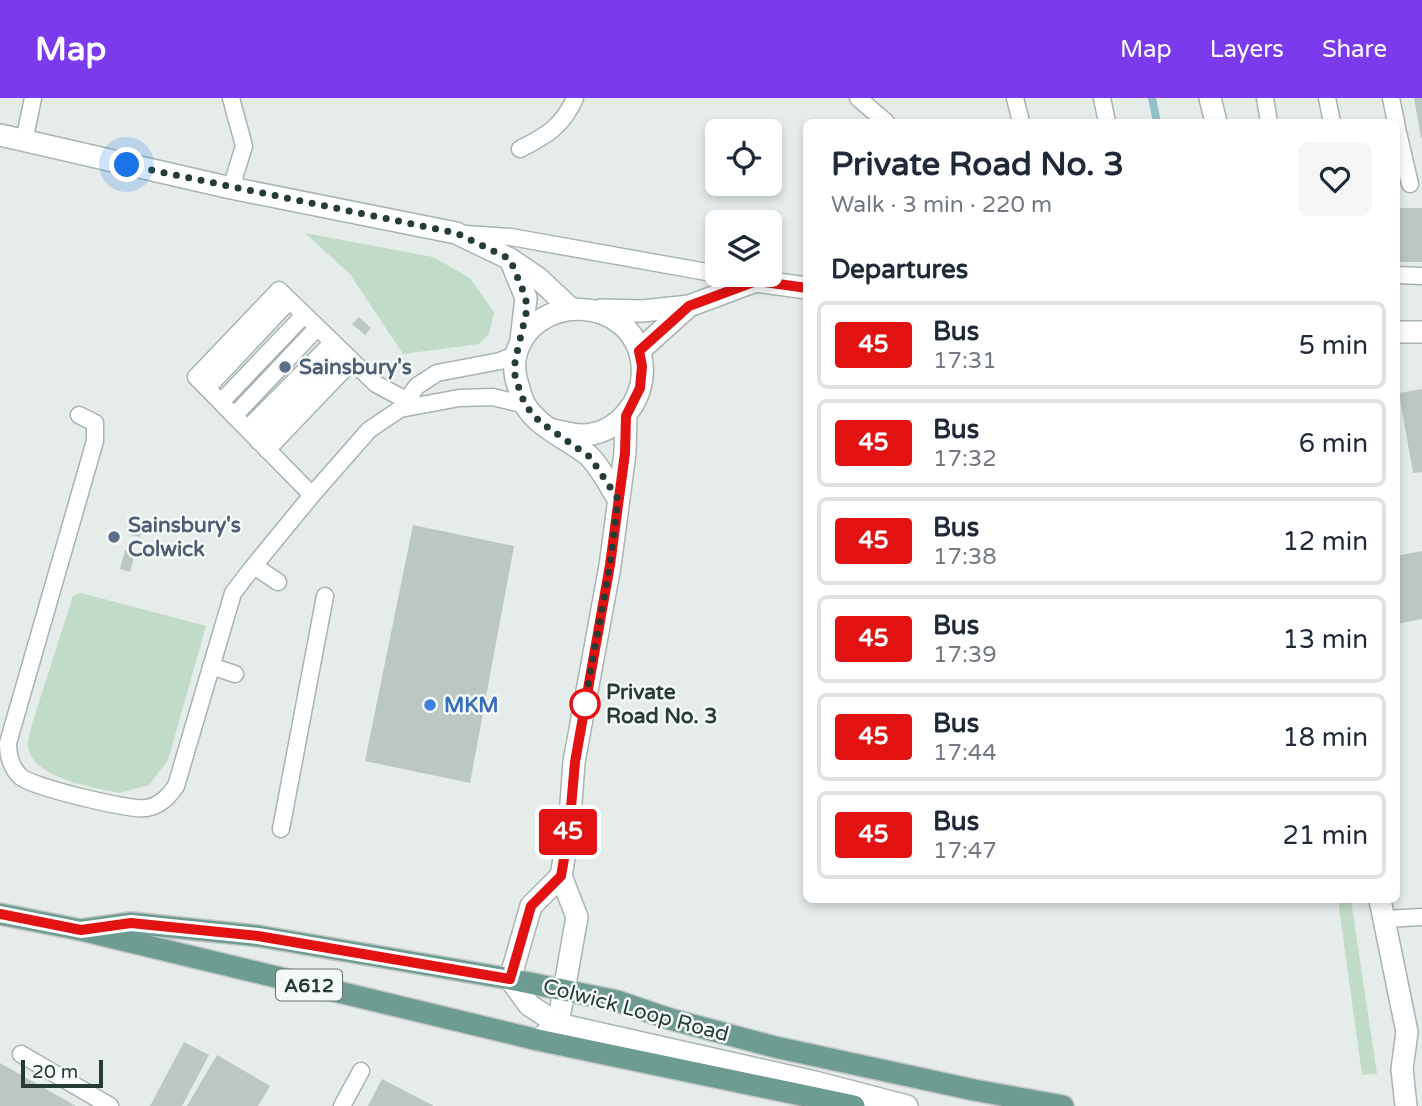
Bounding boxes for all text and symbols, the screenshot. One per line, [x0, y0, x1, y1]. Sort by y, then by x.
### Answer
text: Map [35, 30, 106, 69]
text: Map [1120, 35, 1172, 64]
text: Layers [1210, 35, 1284, 64]
text: Share [1322, 35, 1387, 64]
map controls [705, 119, 782, 287]
button: locate [705, 119, 782, 196]
button: heart [1298, 142, 1372, 216]
text: Private Road No. 3 [831, 145, 1124, 184]
your location [109, 147, 144, 182]
text: Walk · 3 min · 220 m [831, 191, 1052, 219]
button: layers [705, 210, 782, 287]
text: Departures [831, 254, 968, 285]
text: Bus [933, 316, 979, 347]
text: 45 [858, 330, 889, 359]
text: 5 min [1299, 330, 1368, 361]
text: 17:31 [933, 347, 997, 375]
place label: Sainsbury's [299, 355, 412, 380]
marker: Sainsbury's [277, 359, 293, 375]
text: Bus [933, 414, 979, 445]
text: 45 [858, 428, 889, 457]
text: 6 min [1299, 428, 1368, 459]
text: 17:32 [933, 445, 997, 473]
text: Bus [933, 512, 979, 543]
place label: Sainsbury's Colwick [128, 513, 241, 562]
text: 45 [858, 526, 889, 555]
text: 12 min [1282, 526, 1368, 557]
marker: Sainsbury's Colwick [106, 529, 122, 545]
text: 17:38 [933, 543, 997, 571]
text: Bus [933, 610, 979, 641]
text: 45 [858, 624, 889, 653]
text: 13 min [1282, 624, 1368, 655]
text: 17:39 [933, 641, 997, 669]
place label: Private Road No. 3 [606, 680, 717, 729]
marker: Private Road No. 3 [570, 689, 600, 719]
place label: MKM [444, 693, 499, 718]
marker: MKM [422, 697, 438, 713]
text: Bus [933, 708, 979, 739]
text: 45 [858, 722, 889, 751]
text: 18 min [1282, 722, 1368, 753]
text: 17:44 [933, 739, 997, 767]
text: Bus [933, 806, 979, 837]
line badge: 45 [536, 809, 600, 855]
text: 45 [553, 817, 583, 846]
text: 45 [858, 820, 889, 849]
text: 21 min [1282, 820, 1368, 851]
text: 17:47 [933, 837, 997, 865]
road number: A612 [276, 970, 342, 1000]
street label: Colwick Loop Road [540, 974, 732, 1047]
scale bar [21, 1057, 103, 1089]
text: 20 m [32, 1061, 78, 1083]

